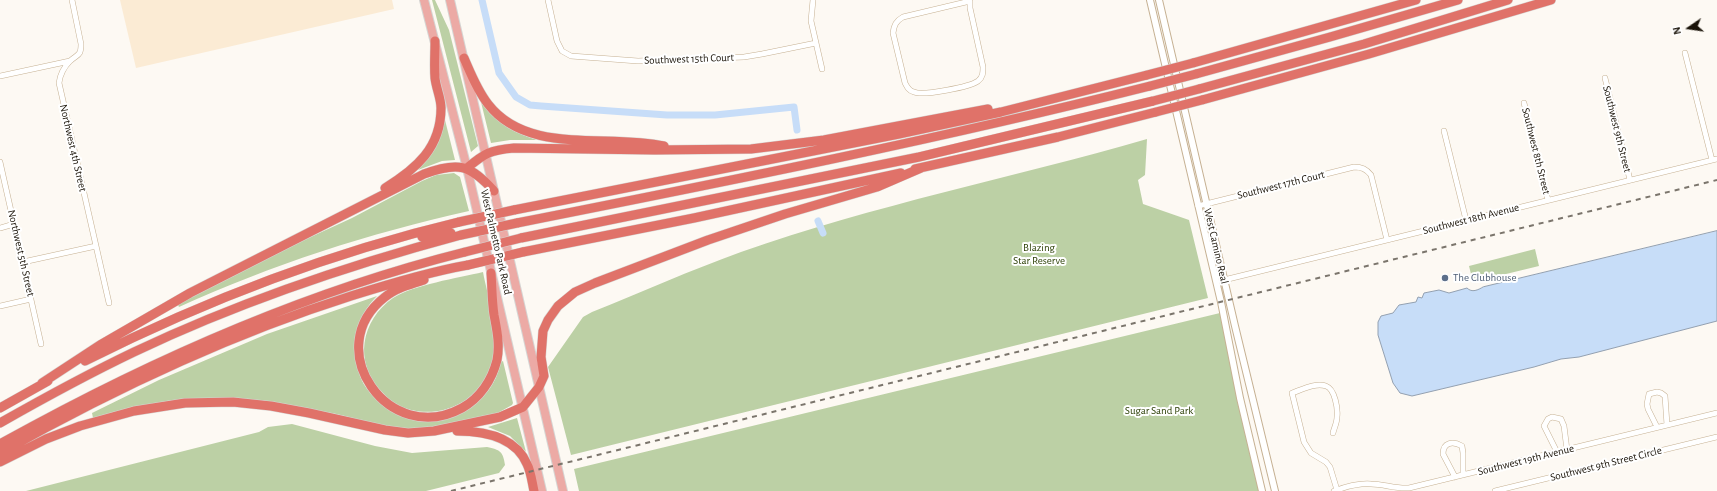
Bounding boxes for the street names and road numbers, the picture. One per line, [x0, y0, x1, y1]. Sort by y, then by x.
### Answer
street label: Southwest 15th Court [644, 51, 734, 67]
street label: Southwest 9th Street [1600, 84, 1634, 174]
street label: Northwest 4th Street [57, 103, 89, 193]
street label: Southwest 8th Street [1519, 106, 1553, 196]
street label: Southwest 17th Court [1236, 168, 1326, 202]
street label: West Palmetto Park Road [477, 188, 515, 296]
street label: Southwest 18th Avenue [1421, 201, 1521, 237]
street label: West Camino Real [1201, 207, 1231, 285]
street label: Northwest 5th Street [5, 208, 37, 298]
street label: Southwest 19th Avenue [1476, 442, 1576, 478]
street label: Southwest 9th Street Circle [1549, 444, 1663, 484]

